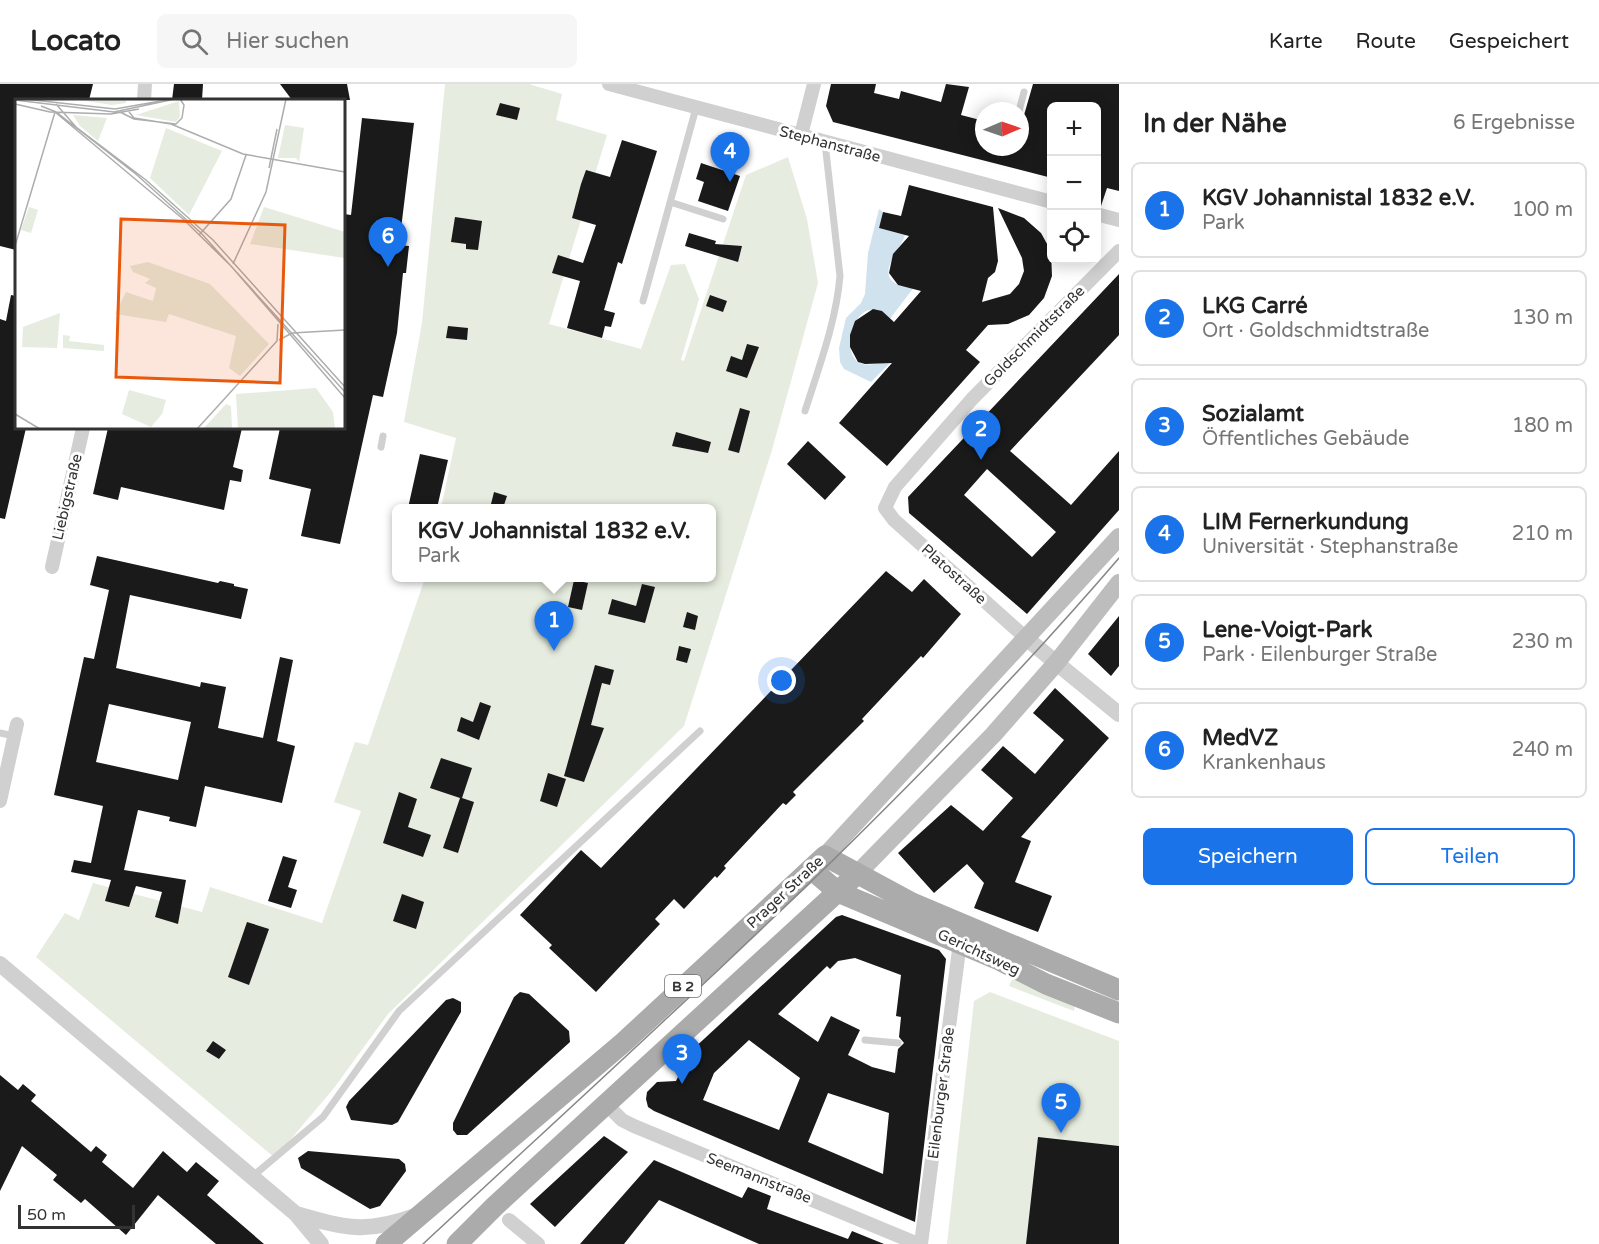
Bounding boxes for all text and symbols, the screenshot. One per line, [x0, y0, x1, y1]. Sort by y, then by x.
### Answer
search box [157, 14, 577, 68]
text: Locato [30, 24, 121, 58]
icon: search [178, 25, 211, 58]
text: Hier suchen [226, 28, 349, 54]
text: Karte [1269, 29, 1323, 54]
text: Route [1356, 29, 1416, 54]
text: Gespeichert [1449, 29, 1569, 54]
inset map [15, 99, 345, 429]
north arrow [975, 102, 1029, 156]
map controls [1047, 102, 1101, 264]
button: + [1047, 102, 1101, 156]
text: In der Nähe [1143, 108, 1287, 139]
text: 6 Ergebnisse [1453, 111, 1575, 135]
street label: Stephanstraße [778, 122, 882, 166]
pin: 4 [710, 132, 750, 182]
button: − [1047, 156, 1101, 210]
text: KGV Johannistal 1832 e.V. [1202, 185, 1475, 211]
text: 1 [1158, 198, 1171, 222]
text: 100 m [1512, 198, 1573, 222]
button: locate [1047, 210, 1101, 264]
text: Park [1202, 211, 1245, 235]
pin: 6 [368, 218, 408, 267]
street label: Goldschmidtstraße [980, 282, 1088, 390]
text: LKG Carré [1202, 293, 1308, 319]
text: 2 [1158, 306, 1171, 330]
text: 130 m [1512, 306, 1573, 330]
text: Ort · Goldschmidtstraße [1202, 319, 1429, 343]
text: Sozialamt [1202, 401, 1304, 427]
pin: 2 [962, 410, 1000, 460]
text: 3 [1158, 414, 1171, 438]
text: 180 m [1512, 414, 1573, 438]
text: Öffentliches Gebäude [1202, 427, 1409, 451]
street label: Liebigstraße [48, 452, 86, 542]
popup [392, 504, 716, 582]
text: LIM Fernerkundung [1202, 509, 1409, 535]
text: KGV Johannistal 1832 e.V. [417, 518, 691, 544]
text: 4 [1158, 522, 1171, 546]
text: 210 m [1512, 522, 1573, 546]
text: Universität · Stephanstraße [1202, 535, 1458, 559]
street label: Platostraße [918, 540, 990, 608]
text: Park [417, 544, 460, 568]
pin: 1 [534, 602, 574, 651]
text: Lene-Voigt-Park [1202, 617, 1372, 643]
text: 5 [1158, 630, 1171, 654]
text: 230 m [1512, 630, 1573, 654]
text: Park · Eilenburger Straße [1202, 643, 1437, 667]
your location [767, 666, 796, 695]
text: MedVZ [1202, 725, 1278, 751]
text: 6 [1158, 738, 1171, 762]
text: 240 m [1512, 738, 1573, 762]
text: Krankenhaus [1202, 751, 1326, 775]
button: Speichern [1143, 828, 1353, 885]
button: Teilen [1365, 828, 1575, 885]
street label: Prager Straße [743, 852, 827, 932]
street label: Gerichtsweg [935, 925, 1023, 979]
road number: B 2 [665, 975, 701, 997]
street label: Eilenburger Straße [924, 1026, 958, 1160]
pin: 3 [662, 1034, 702, 1084]
pin: 5 [1042, 1084, 1080, 1133]
street label: Seemannstraße [704, 1149, 814, 1207]
scale bar [18, 1202, 135, 1230]
text: 50 m [27, 1205, 66, 1225]

